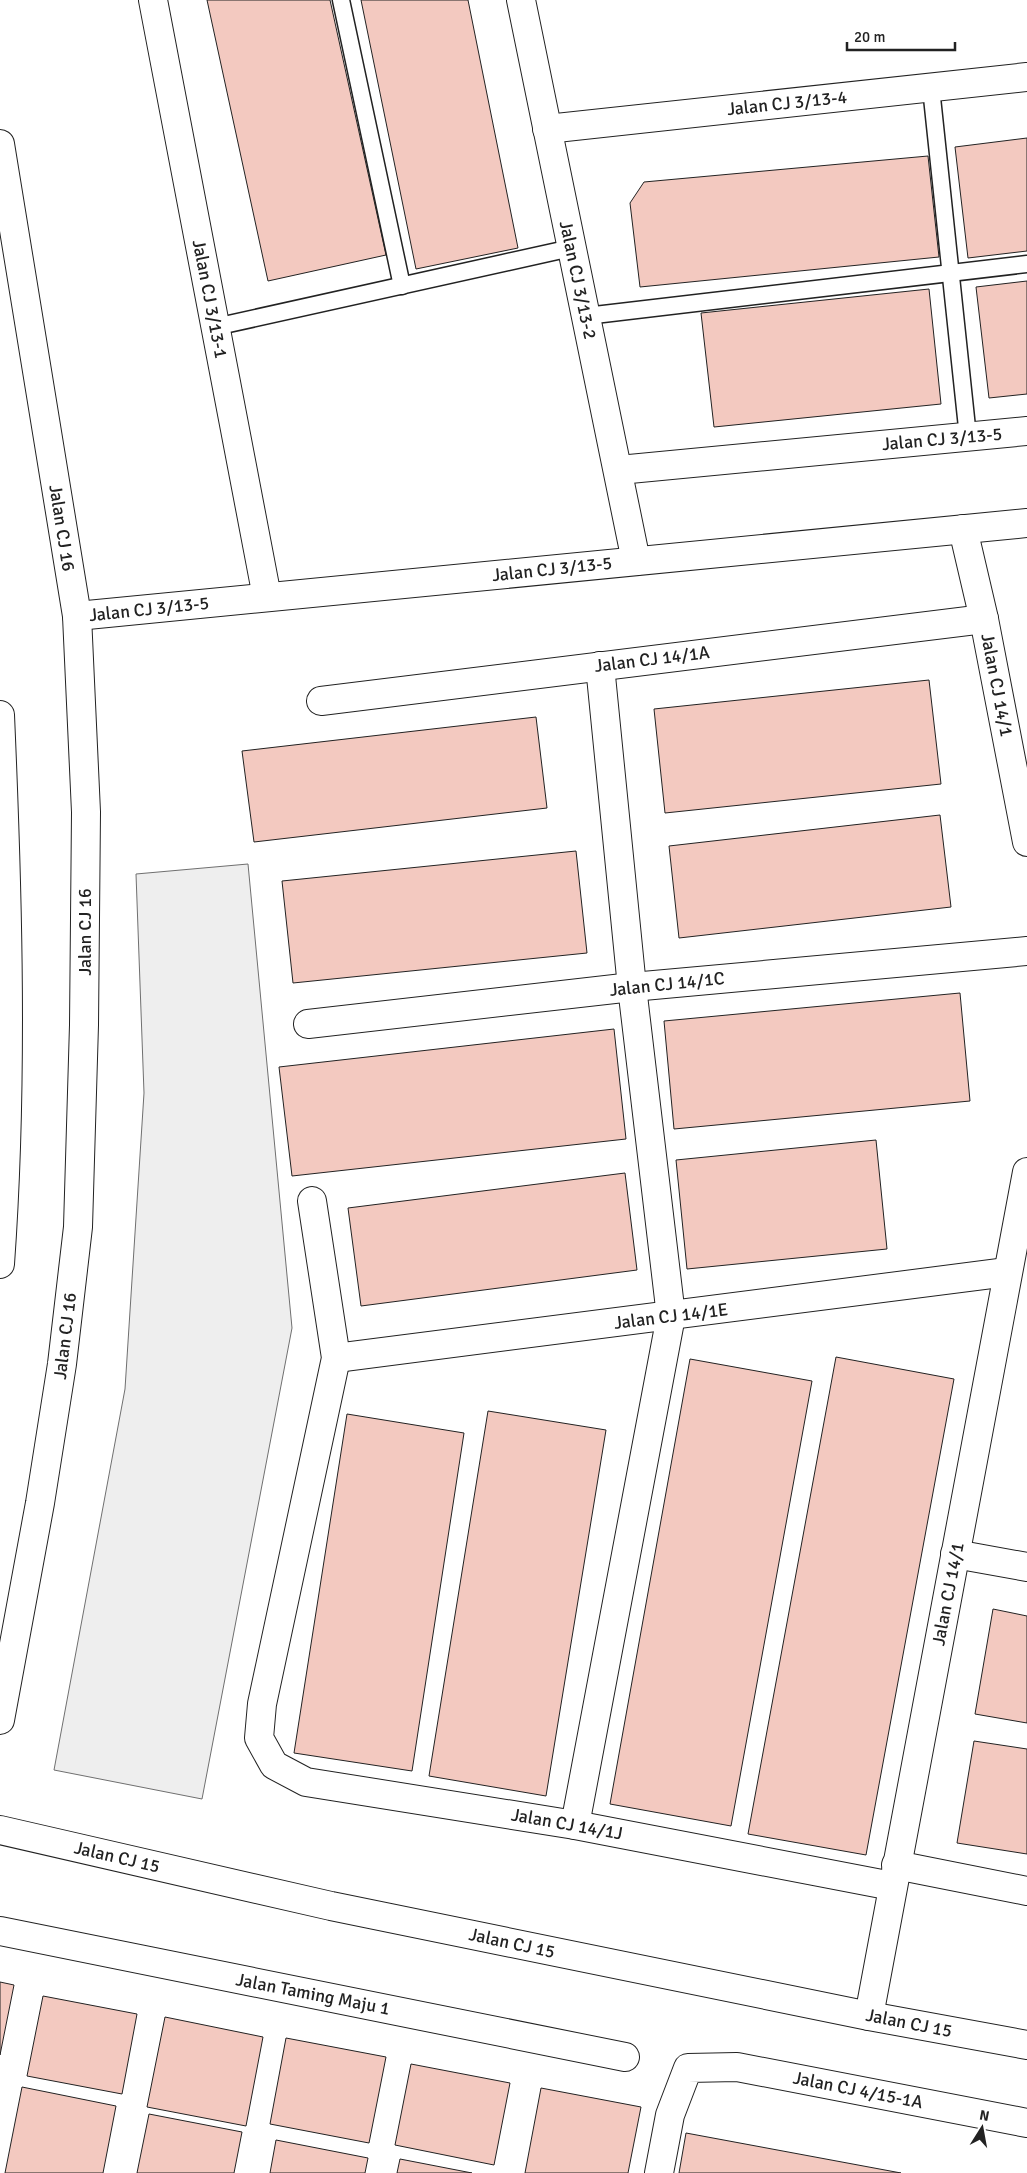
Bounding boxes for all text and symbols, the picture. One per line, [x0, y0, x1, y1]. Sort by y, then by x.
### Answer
scale bar [847, 20, 954, 52]
text: 20 m [854, 28, 885, 46]
street label: Jalan CJ 3/13-4 [726, 86, 848, 120]
street label: Jalan CJ 3/13-2 [555, 219, 601, 341]
street label: Jalan CJ 3/13-1 [188, 238, 232, 360]
street label: Jalan CJ 3/13-5 [881, 423, 1003, 455]
street label: Jalan CJ 16 [44, 483, 80, 573]
street label: Jalan CJ 3/13-5 [491, 552, 613, 586]
street label: Jalan CJ 3/13-5 [88, 592, 210, 626]
street label: Jalan CJ 14/1 [976, 632, 1018, 738]
street label: Jalan CJ 14/1A [593, 641, 711, 677]
street label: Jalan CJ 16 [74, 888, 96, 976]
street label: Jalan CJ 14/1C [608, 967, 726, 1001]
street label: Jalan CJ 16 [49, 1291, 81, 1381]
street label: Jalan CJ 14/1E [613, 1298, 729, 1334]
street label: Jalan CJ 14/1 [927, 1541, 969, 1647]
street label: Jalan CJ 14/1J [510, 1803, 624, 1845]
street label: Jalan CJ 15 [72, 1836, 162, 1878]
street label: Jalan CJ 15 [467, 1923, 557, 1963]
street label: Jalan Taming Maju 1 [234, 1968, 392, 2020]
street label: Jalan CJ 15 [864, 2004, 954, 2042]
street label: Jalan CJ 4/15-1A [791, 2067, 925, 2113]
north arrow [957, 2103, 1007, 2153]
text: N [978, 2106, 991, 2125]

